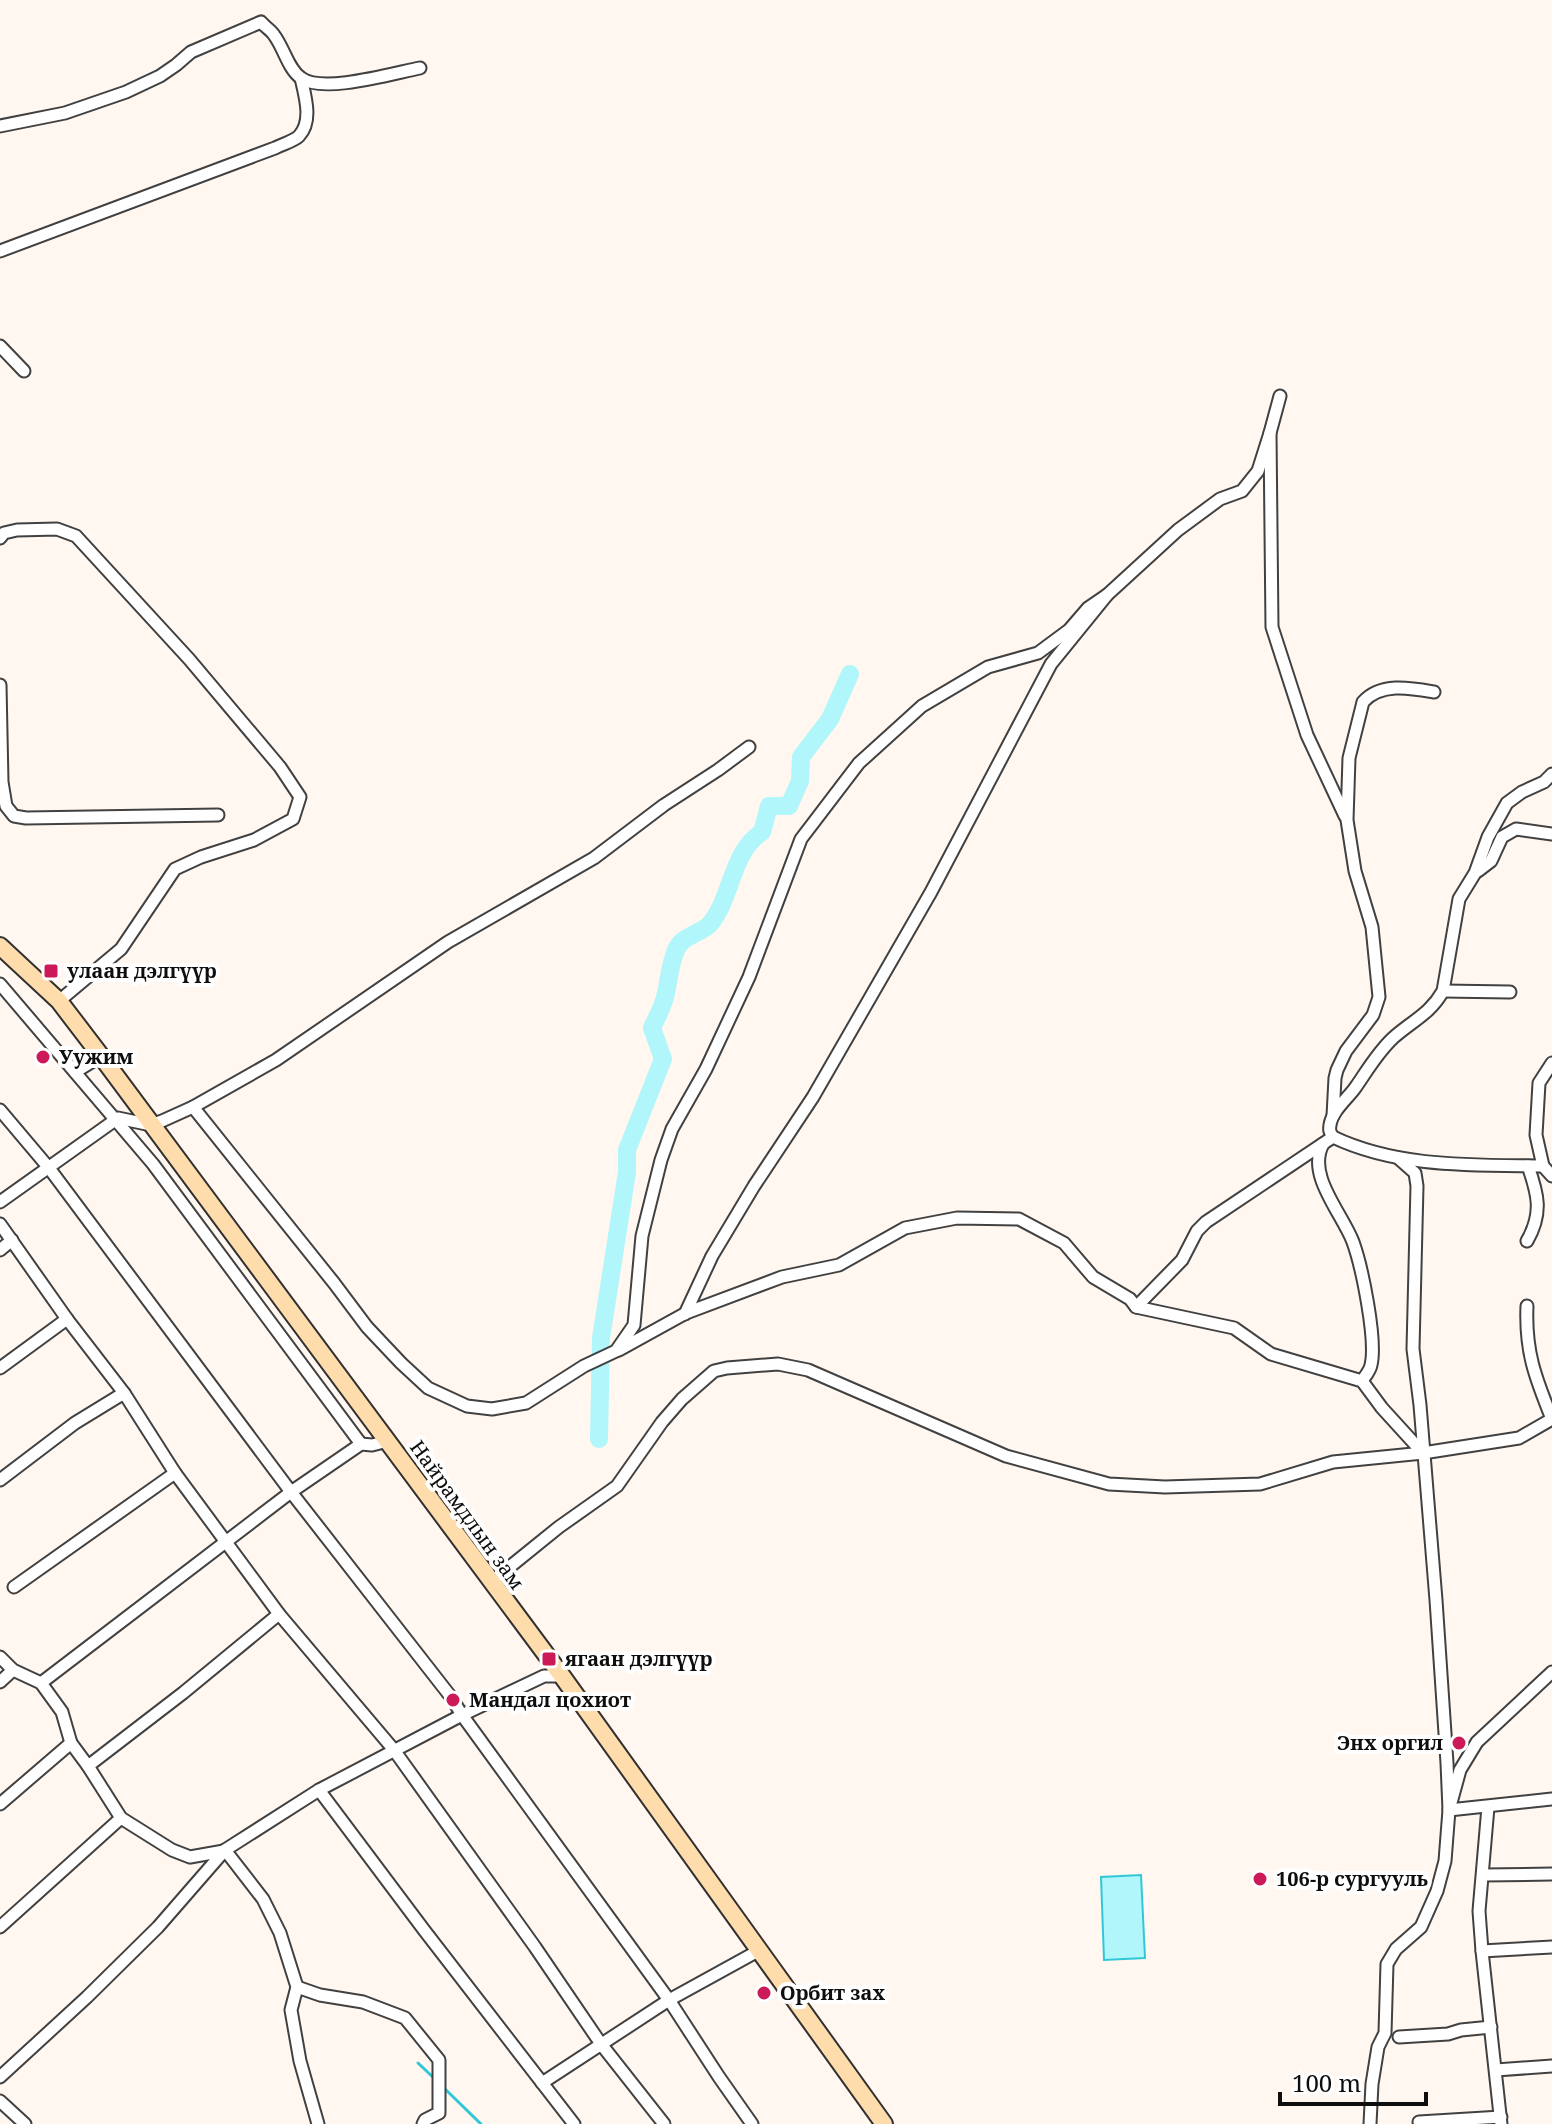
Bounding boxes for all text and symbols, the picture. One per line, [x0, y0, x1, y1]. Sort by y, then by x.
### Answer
place label: улаан дэлгүүр [67, 957, 217, 984]
marker: улаан дэлгүүр [42, 962, 60, 980]
place label: Уужим [59, 1043, 133, 1070]
marker: Уужим [34, 1048, 52, 1066]
street label: Найрамдлын зам [404, 1435, 531, 1595]
place label: ягаан дэлгүүр [565, 1645, 712, 1672]
marker: ягаан дэлгүүр [540, 1650, 558, 1668]
place label: Мандал цохиот [469, 1686, 631, 1713]
marker: Мандал цохиот [444, 1691, 462, 1709]
place label: Энх оргил [1337, 1729, 1443, 1756]
marker: Энх оргил [1450, 1734, 1468, 1752]
place label: 106-р сургууль [1276, 1865, 1428, 1892]
marker: 106-р сургууль [1251, 1870, 1269, 1888]
place label: Орбит зах [780, 1979, 885, 2006]
marker: Орбит зах [755, 1984, 773, 2002]
scale bar [1280, 2056, 1426, 2106]
text: 100 m [1292, 2066, 1361, 2099]

